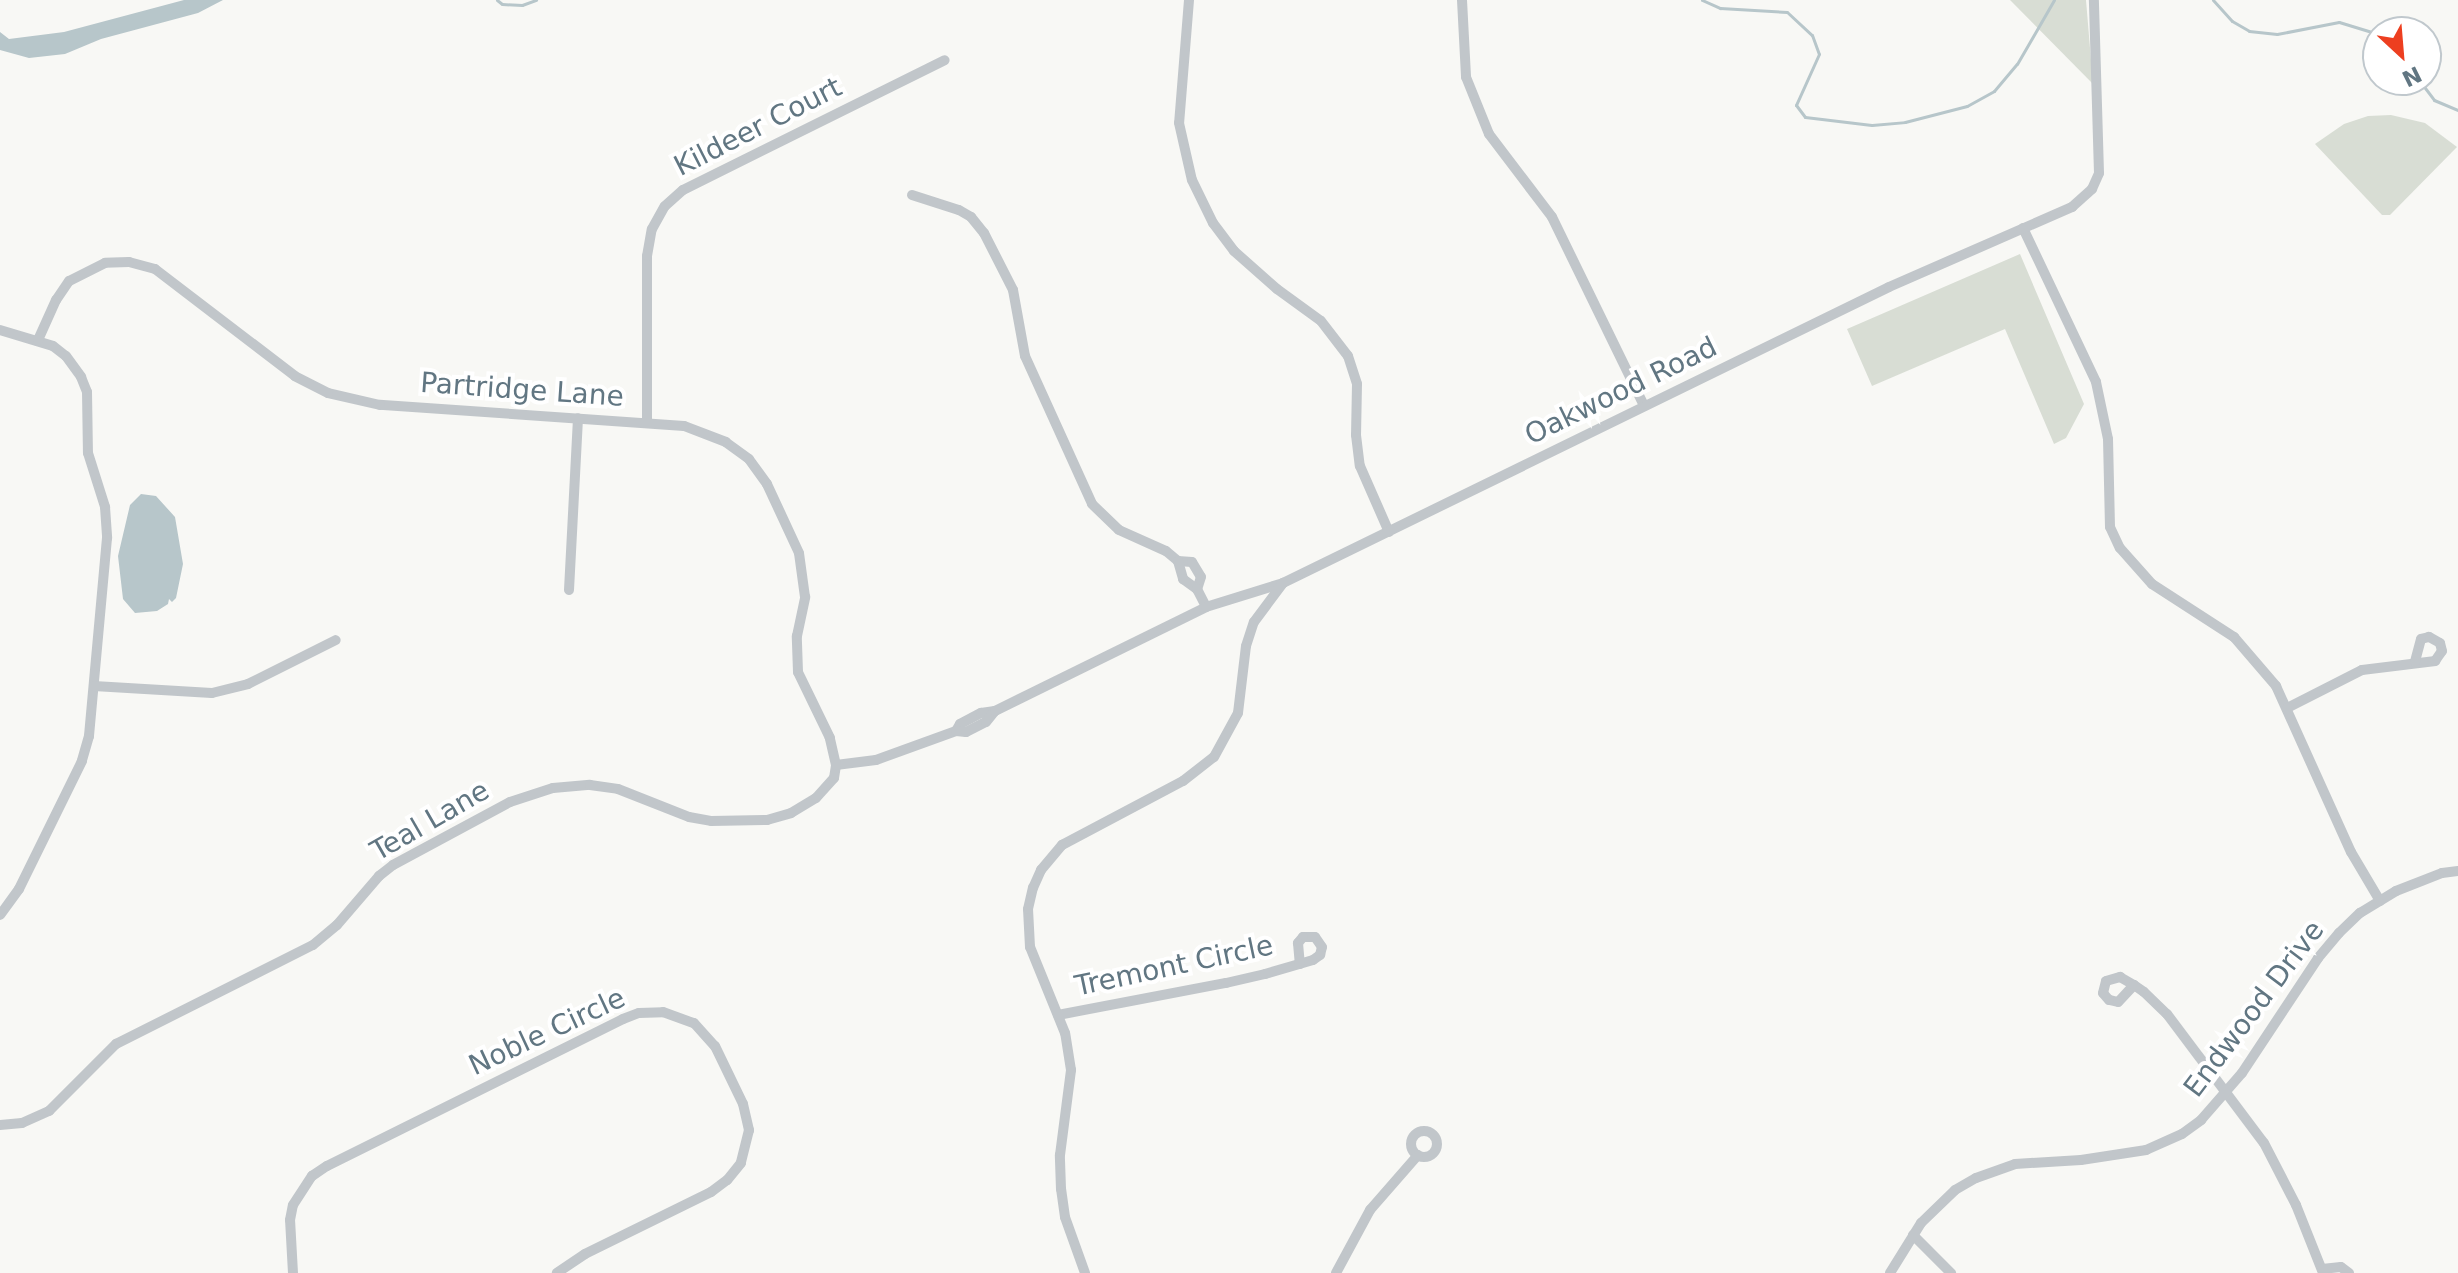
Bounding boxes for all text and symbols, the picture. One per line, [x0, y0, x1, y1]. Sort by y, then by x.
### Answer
north arrow [2362, 16, 2442, 96]
text: N [2398, 61, 2426, 91]
street label: Kildeer Court [669, 70, 847, 184]
street label: Oakwood Road [1519, 330, 1723, 452]
street label: Partridge Lane [419, 366, 625, 414]
street label: Teal Lane [365, 774, 495, 868]
street label: Endwood Drive [2177, 914, 2331, 1104]
street label: Tremont Circle [1072, 929, 1276, 1003]
street label: Noble Circle [464, 981, 630, 1083]

